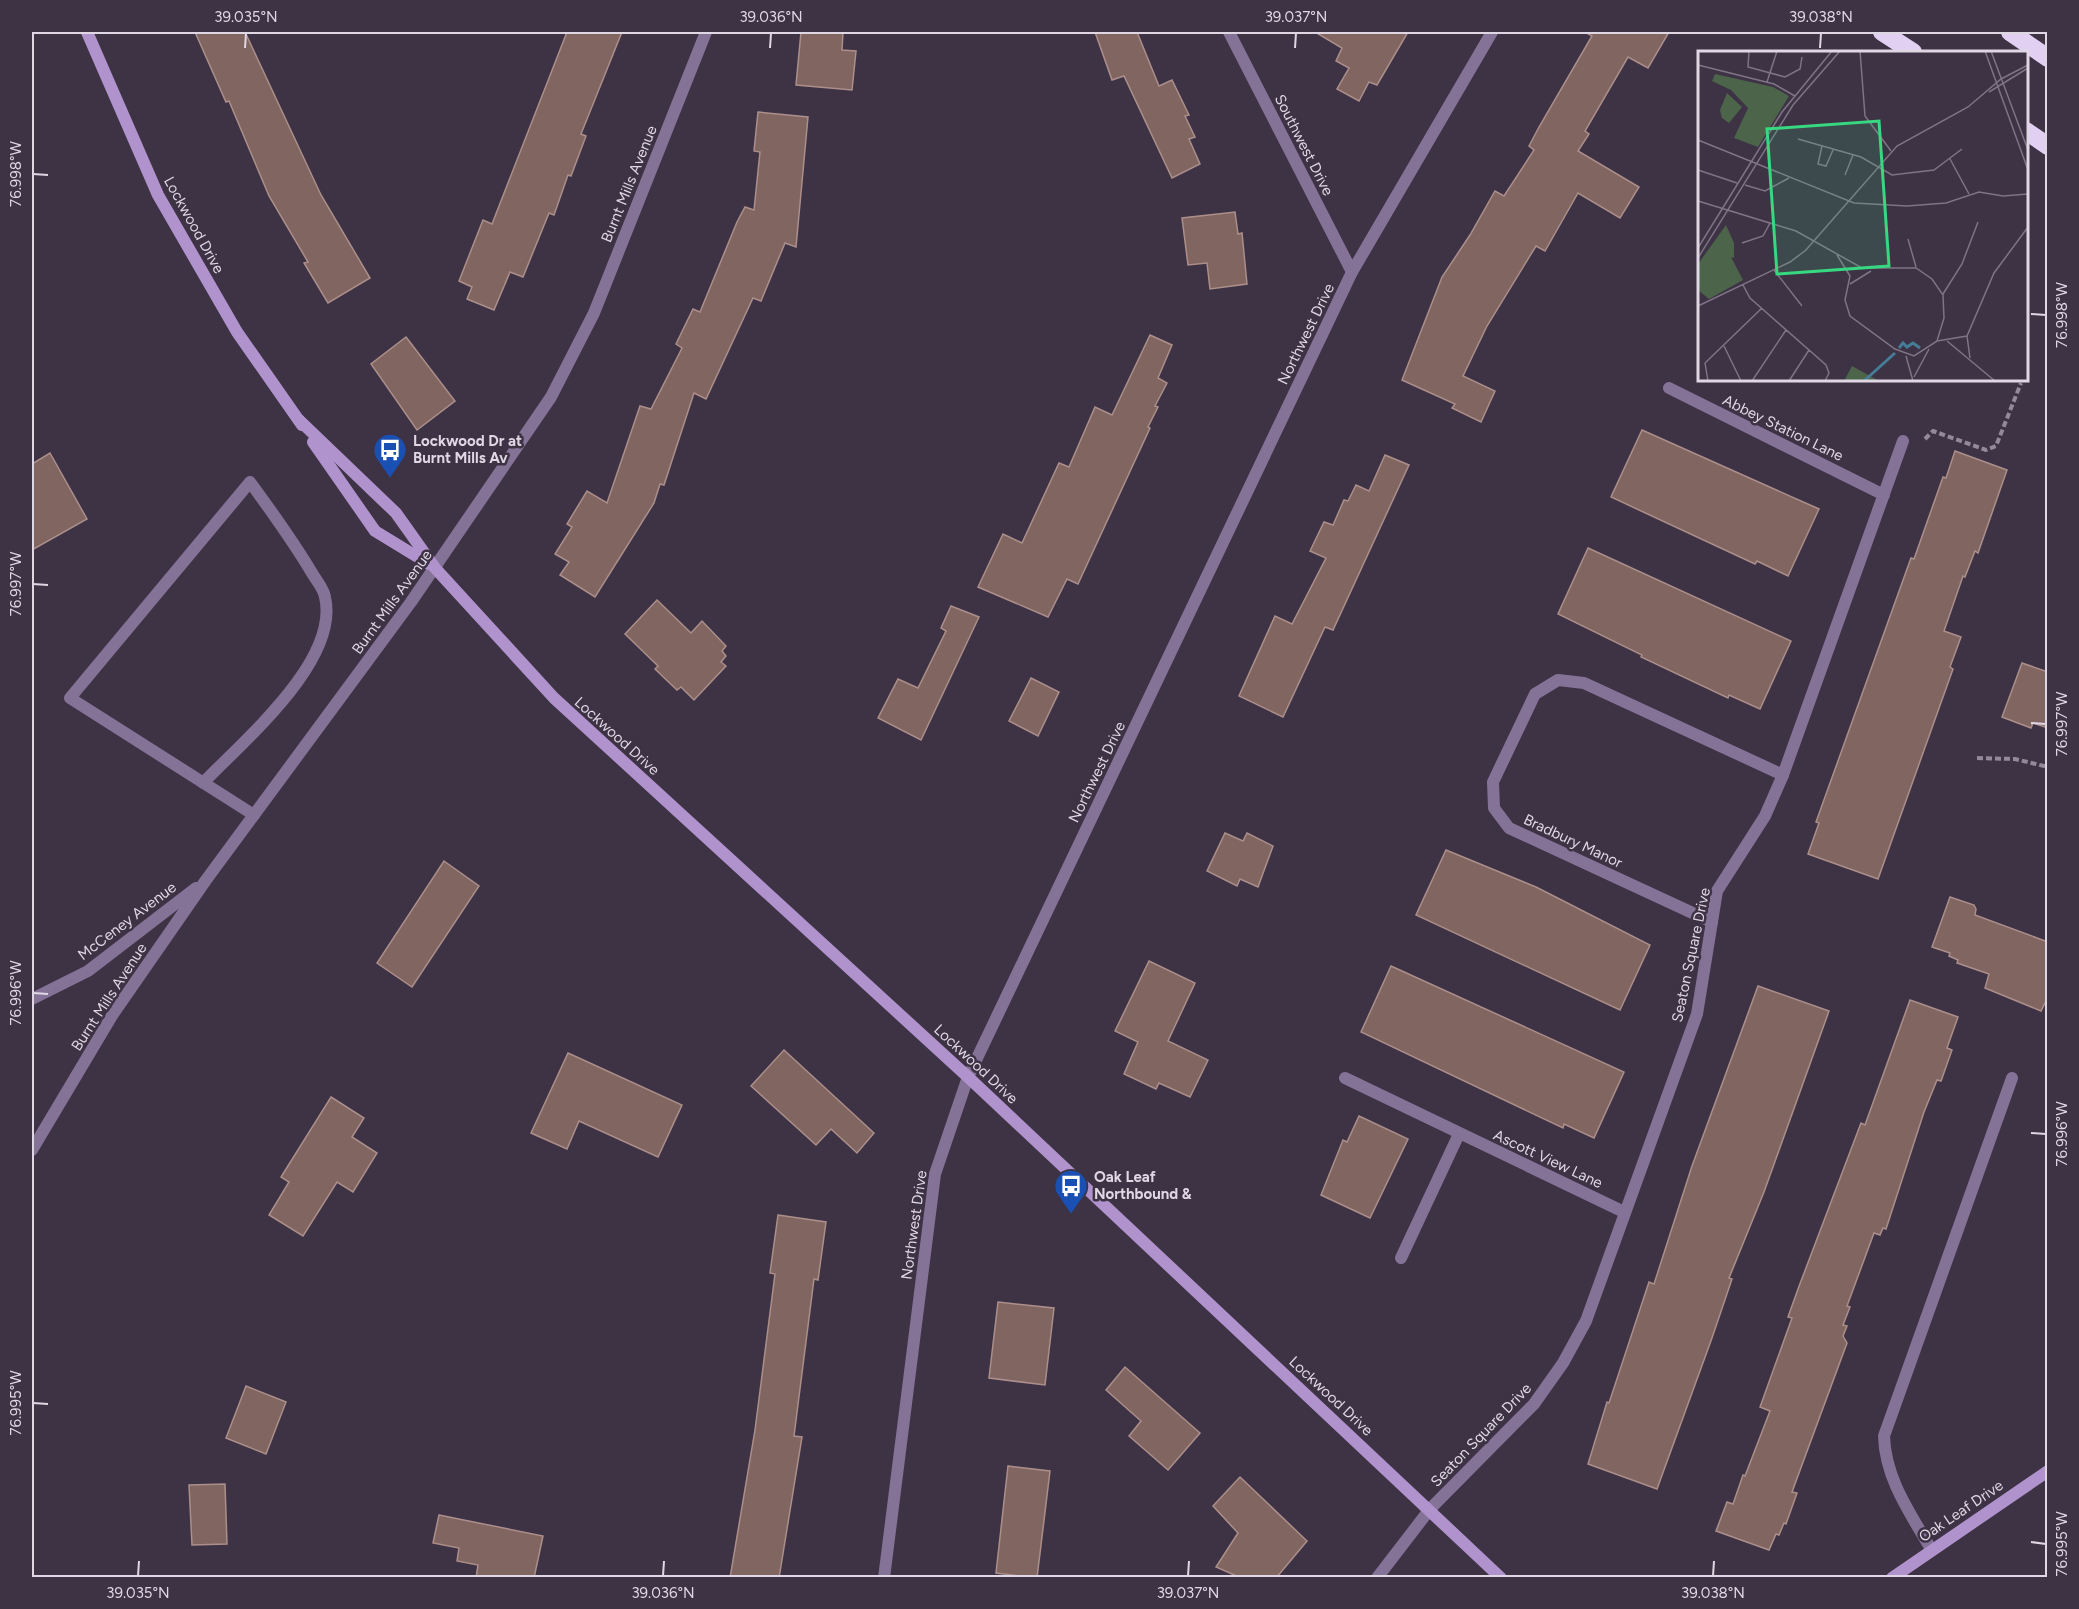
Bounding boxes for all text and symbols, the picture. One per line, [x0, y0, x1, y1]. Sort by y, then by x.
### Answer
text: 39.035°N [214, 8, 278, 26]
text: 39.036°N [739, 8, 803, 26]
text: 39.037°N [1265, 8, 1327, 26]
text: 39.038°N [1789, 8, 1853, 26]
inset map [1698, 51, 2028, 381]
street label: Southwest Drive [1271, 91, 1337, 199]
street label: Burnt Mills Avenue [597, 123, 661, 245]
text: 76.998°W [7, 141, 25, 207]
street label: Lockwood Drive [160, 173, 228, 277]
street label: Northwest Drive [1274, 281, 1338, 387]
text: 76.998°W [2053, 282, 2071, 348]
street label: Abbey Station Lane [1720, 391, 1846, 465]
bus stop icon: Lockwood Dr at Burnt Mills Av [372, 432, 408, 479]
place label: Lockwood Dr at Burnt Mills Av [413, 432, 522, 467]
street label: Burnt Mills Avenue [348, 546, 436, 658]
text: 76.997°W [7, 551, 25, 616]
text: 76.997°W [2053, 691, 2071, 756]
street label: Lockwood Drive [571, 693, 663, 779]
street label: Northwest Drive [1065, 719, 1129, 825]
street label: Bradbury Manor [1521, 810, 1625, 872]
street label: McCeney Avenue [74, 878, 180, 964]
street label: Seaton Square Drive [1668, 886, 1714, 1024]
street label: Burnt Mills Avenue [68, 940, 150, 1054]
text: 76.996°W [7, 960, 25, 1026]
street label: Lockwood Drive [930, 1021, 1022, 1107]
text: 76.996°W [2053, 1101, 2071, 1167]
street label: Ascott View Lane [1491, 1126, 1605, 1192]
bus stop icon: Oak Leaf Northbound & [1053, 1168, 1089, 1215]
place label: Oak Leaf Northbound & [1094, 1168, 1192, 1203]
street label: Northwest Drive [897, 1169, 931, 1281]
street label: Lockwood Drive [1285, 1353, 1377, 1439]
text: 76.995°W [7, 1370, 25, 1436]
street label: Seaton Square Drive [1427, 1379, 1535, 1491]
street label: Oak Leaf Drive [1915, 1476, 2007, 1546]
text: 76.995°W [2053, 1511, 2071, 1577]
text: 39.035°N [106, 1584, 170, 1602]
text: 39.036°N [631, 1584, 695, 1602]
text: 39.037°N [1157, 1584, 1219, 1602]
text: 39.038°N [1681, 1584, 1745, 1602]

